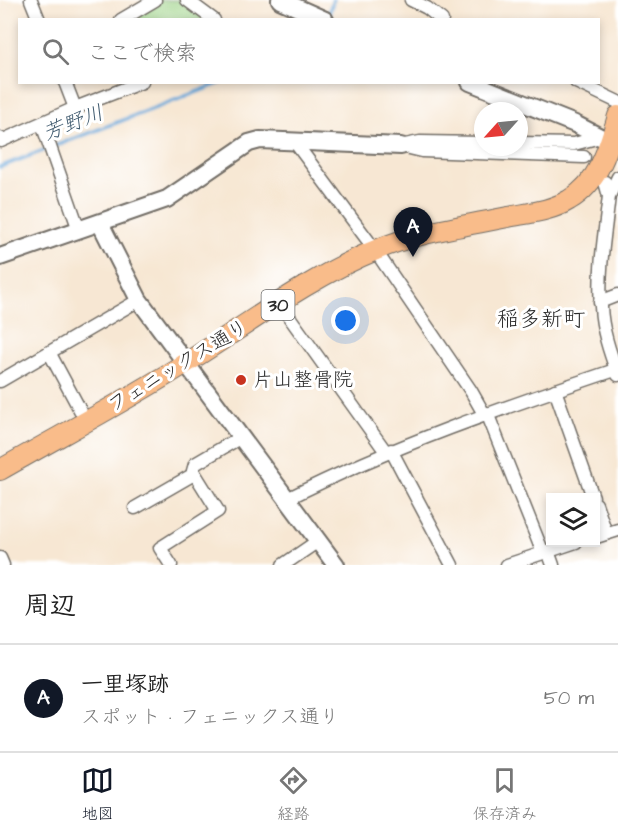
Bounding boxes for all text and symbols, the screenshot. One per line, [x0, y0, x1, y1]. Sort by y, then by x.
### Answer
search box [18, 18, 600, 84]
icon: search [39, 35, 72, 68]
text: ここで検索 [87, 38, 197, 69]
water label: 芳野川 [38, 98, 108, 148]
north arrow [474, 102, 528, 156]
pin: A [394, 208, 432, 257]
road number: 30 [262, 290, 294, 320]
district label: 稲多新町 [497, 304, 585, 335]
your location [331, 306, 360, 335]
street label: フェニックス通り [102, 313, 254, 419]
place label: 片山整骨院 [253, 366, 353, 394]
marker: 片山整骨院 [234, 373, 248, 387]
map controls [546, 493, 600, 547]
button: layers [546, 493, 600, 547]
text: 周辺 [24, 588, 76, 624]
text: 一里塚跡 [81, 669, 169, 700]
text: A [37, 684, 50, 712]
text: 50 m [544, 684, 594, 712]
text: スポット · フェニックス通り [81, 703, 339, 731]
tab: 地図 [81, 764, 114, 825]
tab: 経路 [277, 764, 310, 825]
tab: 保存済み [473, 764, 537, 825]

